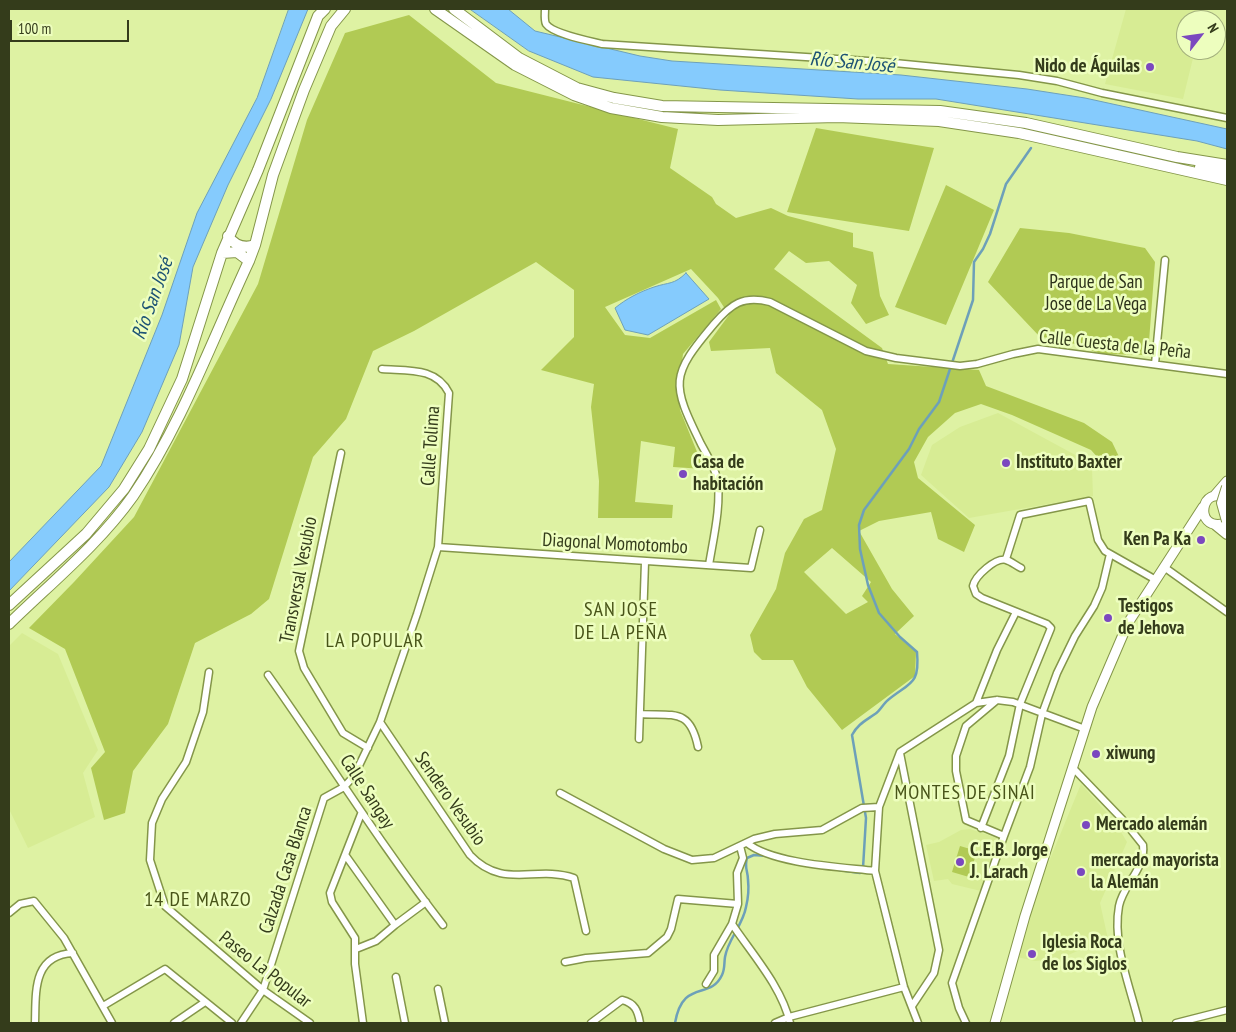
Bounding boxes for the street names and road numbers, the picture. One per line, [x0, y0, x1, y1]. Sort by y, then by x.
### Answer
street label: Calle Cuesta de la Peña [1038, 326, 1192, 364]
street label: Calle Tolima [417, 405, 445, 487]
street label: Transversal Vesubio [276, 515, 322, 645]
street label: Diagonal Momotombo [542, 529, 688, 559]
street label: Sendero Vesubio [409, 748, 491, 850]
street label: Calle Sangay [335, 751, 399, 833]
street label: Calzada Casa Blanca [255, 803, 317, 937]
street label: Paseo La Popular [214, 927, 316, 1013]

